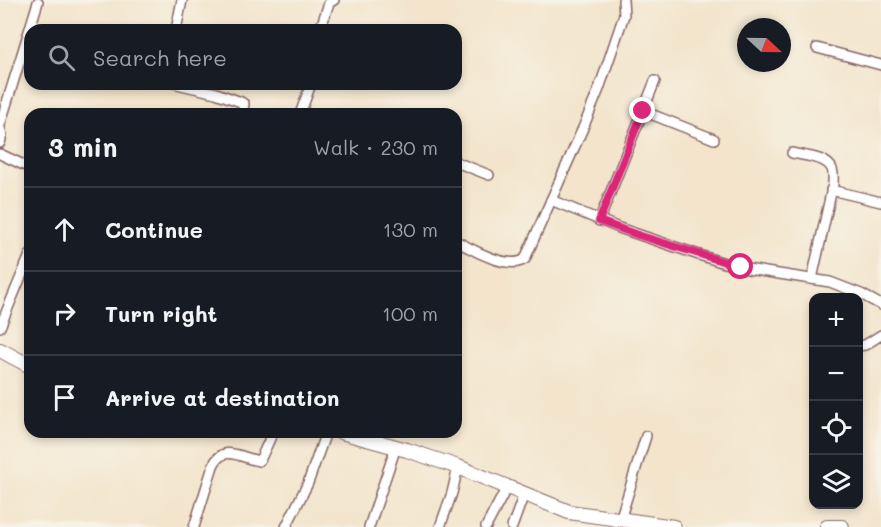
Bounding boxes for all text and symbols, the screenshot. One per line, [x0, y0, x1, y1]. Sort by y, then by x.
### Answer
north arrow [737, 18, 791, 72]
search box [24, 24, 462, 90]
icon: search [45, 41, 78, 74]
text: Search here [93, 43, 227, 72]
route end [629, 97, 655, 123]
text: 3 min [48, 130, 117, 164]
text: Walk · 230 m [313, 134, 438, 160]
icon: ahead [48, 213, 81, 246]
text: Continue [105, 215, 203, 244]
text: 130 m [383, 216, 438, 242]
route start [727, 253, 753, 279]
map controls [809, 293, 863, 509]
button: + [809, 293, 863, 347]
icon: right [48, 297, 81, 330]
text: Turn right [105, 299, 217, 328]
text: 100 m [382, 300, 438, 326]
button: − [809, 347, 863, 401]
icon: arrive [48, 381, 81, 414]
text: Arrive at destination [105, 383, 340, 412]
button: locate [809, 401, 863, 455]
button: layers [809, 455, 863, 509]

